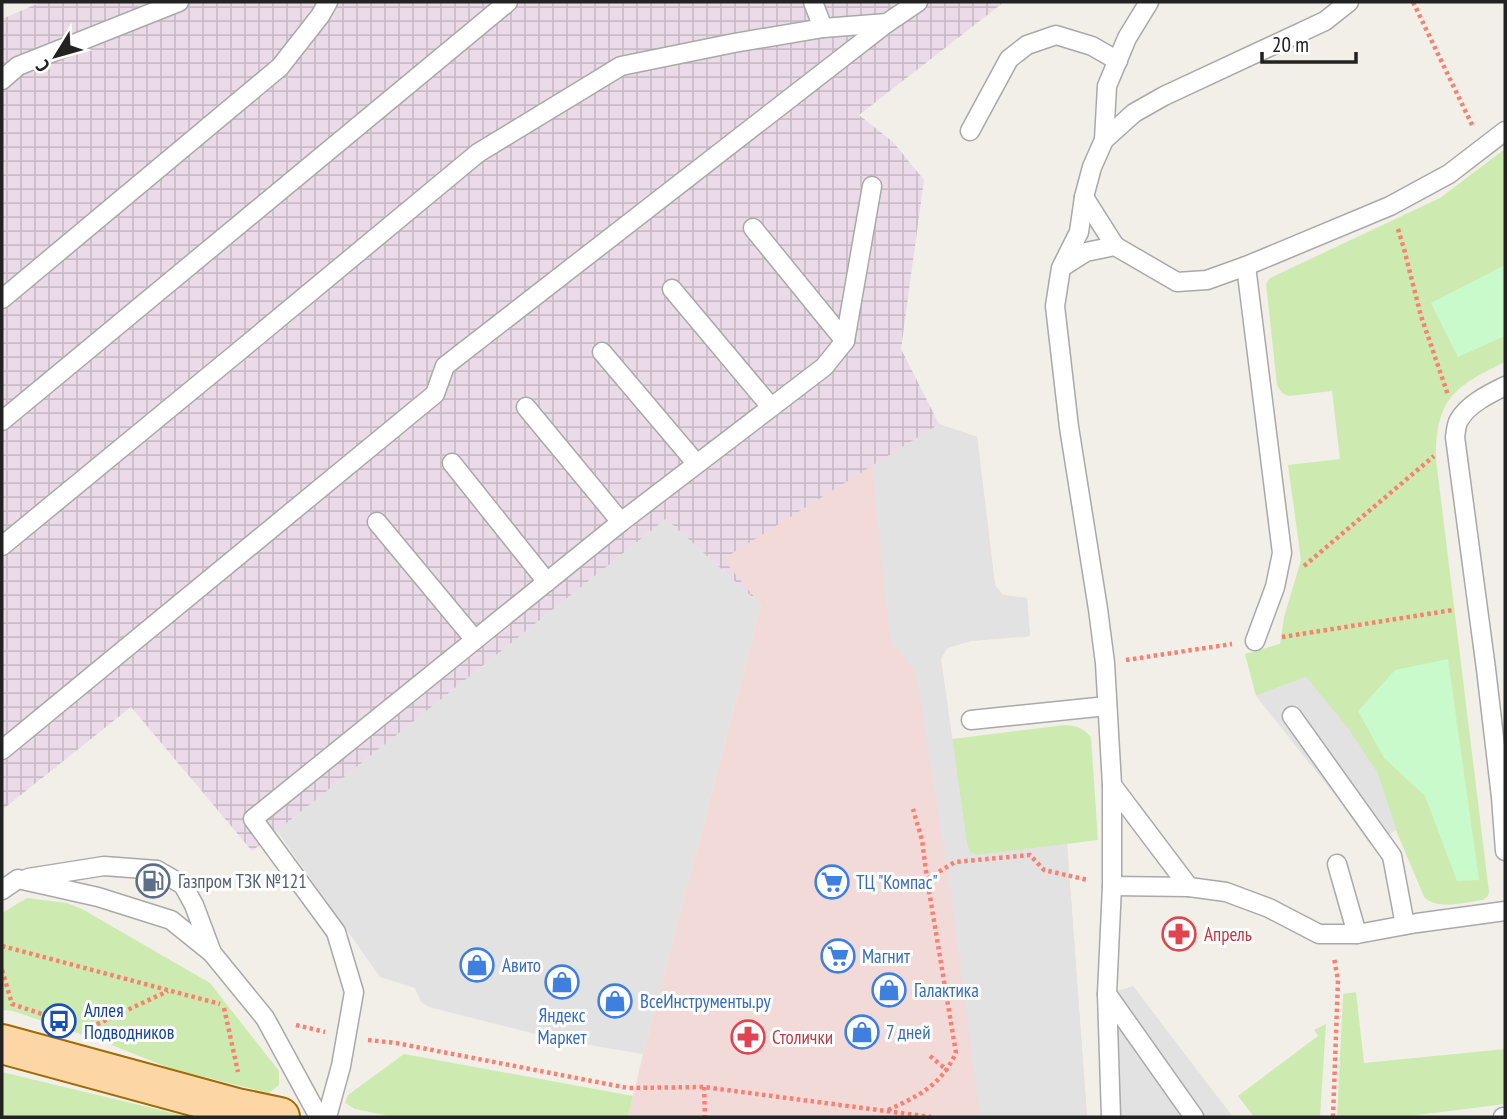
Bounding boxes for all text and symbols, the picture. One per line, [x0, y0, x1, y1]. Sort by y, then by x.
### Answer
north arrow [21, 21, 91, 91]
scale bar [1262, 21, 1356, 65]
text: 20 m [1272, 31, 1309, 58]
text: С [30, 55, 55, 77]
fuel station icon: Газпром ТЗК №121 [134, 862, 172, 900]
supermarket icon: ТЦ "Компас" [813, 863, 851, 901]
place label: Газпром ТЗК №121 [178, 869, 307, 893]
place label: ТЦ "Компас" [856, 870, 938, 894]
pharmacy icon: Апрель [1160, 915, 1198, 953]
place label: Апрель [1204, 922, 1252, 946]
supermarket icon: Магнит [819, 937, 857, 975]
place label: Магнит [862, 944, 911, 968]
shop icon: Авито [458, 946, 496, 984]
place label: Авито [502, 953, 541, 977]
shop icon: Яндекс Маркет [543, 963, 581, 1001]
shop icon: Галактика [870, 971, 908, 1009]
place label: Галактика [914, 978, 979, 1002]
shop icon: ВсеИнструменты.ру [596, 982, 634, 1020]
place label: ВсеИнструменты.ру [640, 989, 772, 1013]
place label: Аллея Подводников [84, 998, 174, 1044]
bus stop icon: Аллея Подводников [40, 1002, 78, 1040]
place label: Яндекс Маркет [537, 1003, 587, 1049]
shop icon: 7 дней [843, 1013, 881, 1051]
pharmacy icon: Столички [729, 1018, 767, 1056]
place label: 7 дней [886, 1020, 931, 1044]
place label: Столички [772, 1025, 833, 1049]

